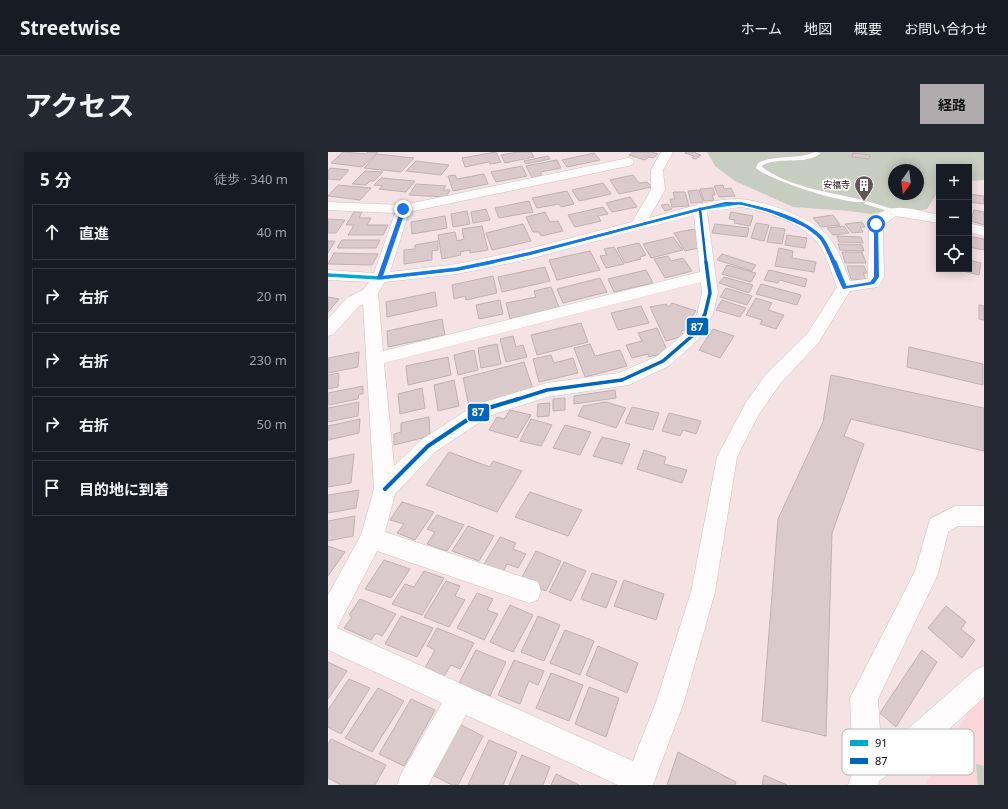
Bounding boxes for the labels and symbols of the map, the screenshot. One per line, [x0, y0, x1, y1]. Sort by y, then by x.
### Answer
north arrow [888, 164, 924, 200]
building icon: 安福寺 [853, 174, 875, 202]
place label: 安福寺 [823, 178, 850, 191]
route end [394, 200, 412, 218]
route start [867, 215, 885, 233]
line badge: 87 [686, 317, 709, 336]
text: 87 [691, 319, 703, 334]
line badge: 87 [467, 403, 490, 422]
text: 87 [472, 404, 484, 419]
legend [842, 729, 974, 775]
text: 91 [875, 735, 888, 750]
text: 87 [875, 753, 888, 768]

